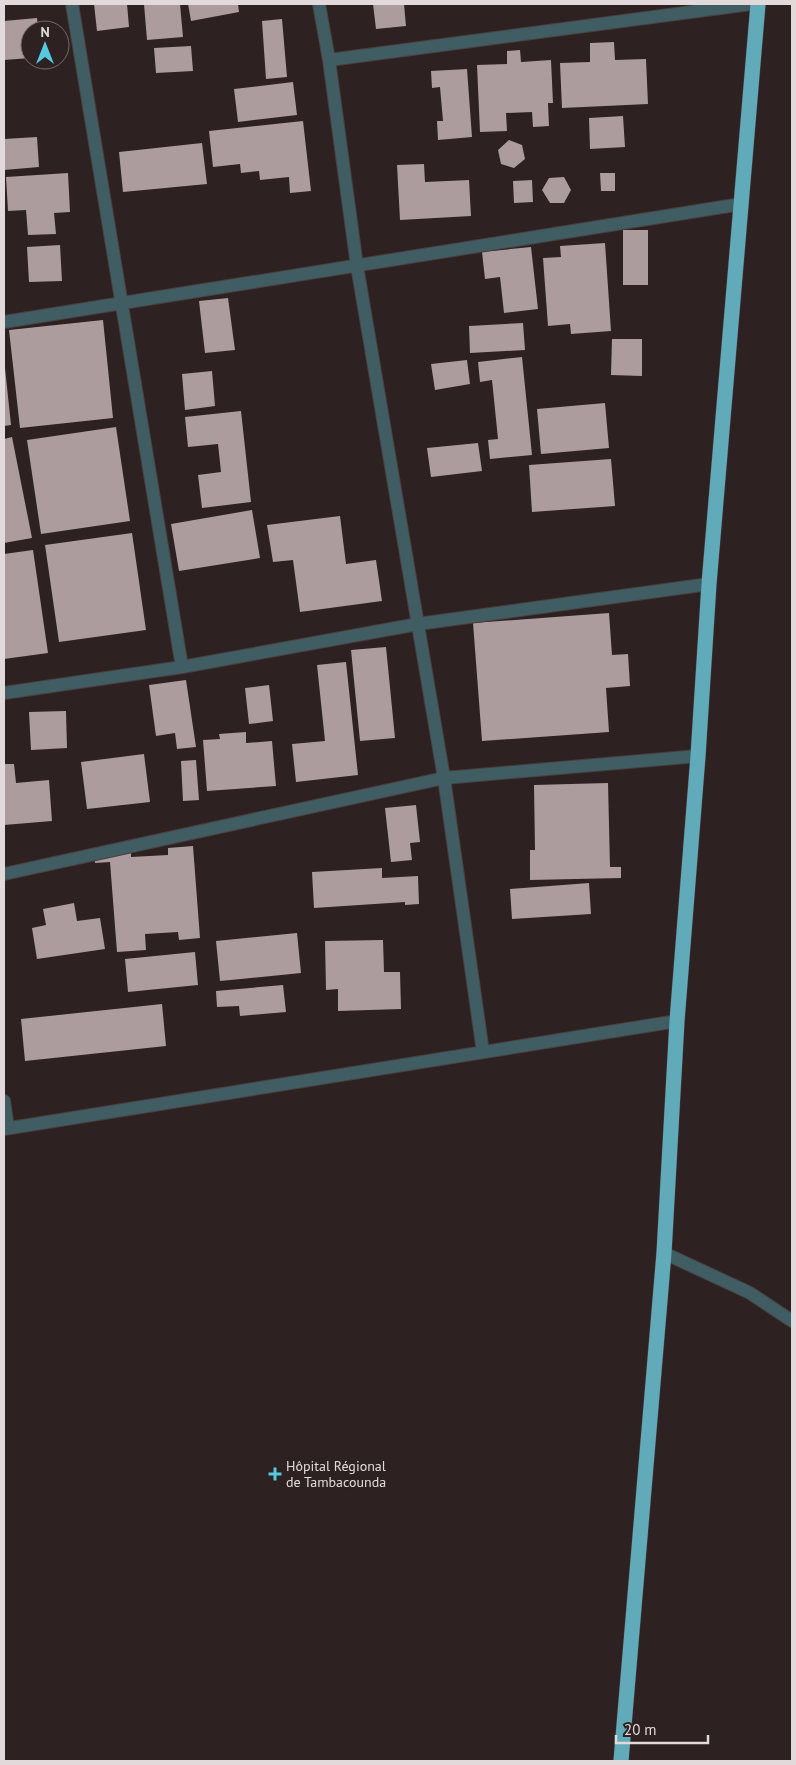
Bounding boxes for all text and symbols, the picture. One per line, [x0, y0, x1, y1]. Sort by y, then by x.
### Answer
north arrow [20, 20, 70, 70]
text: N [40, 23, 50, 41]
place label: Hôpital Régional de Tambacounda [286, 1457, 386, 1491]
marker: Hôpital Régional de Tambacounda [268, 1467, 282, 1481]
scale bar [616, 1712, 708, 1744]
text: 20 m [624, 1720, 657, 1739]

